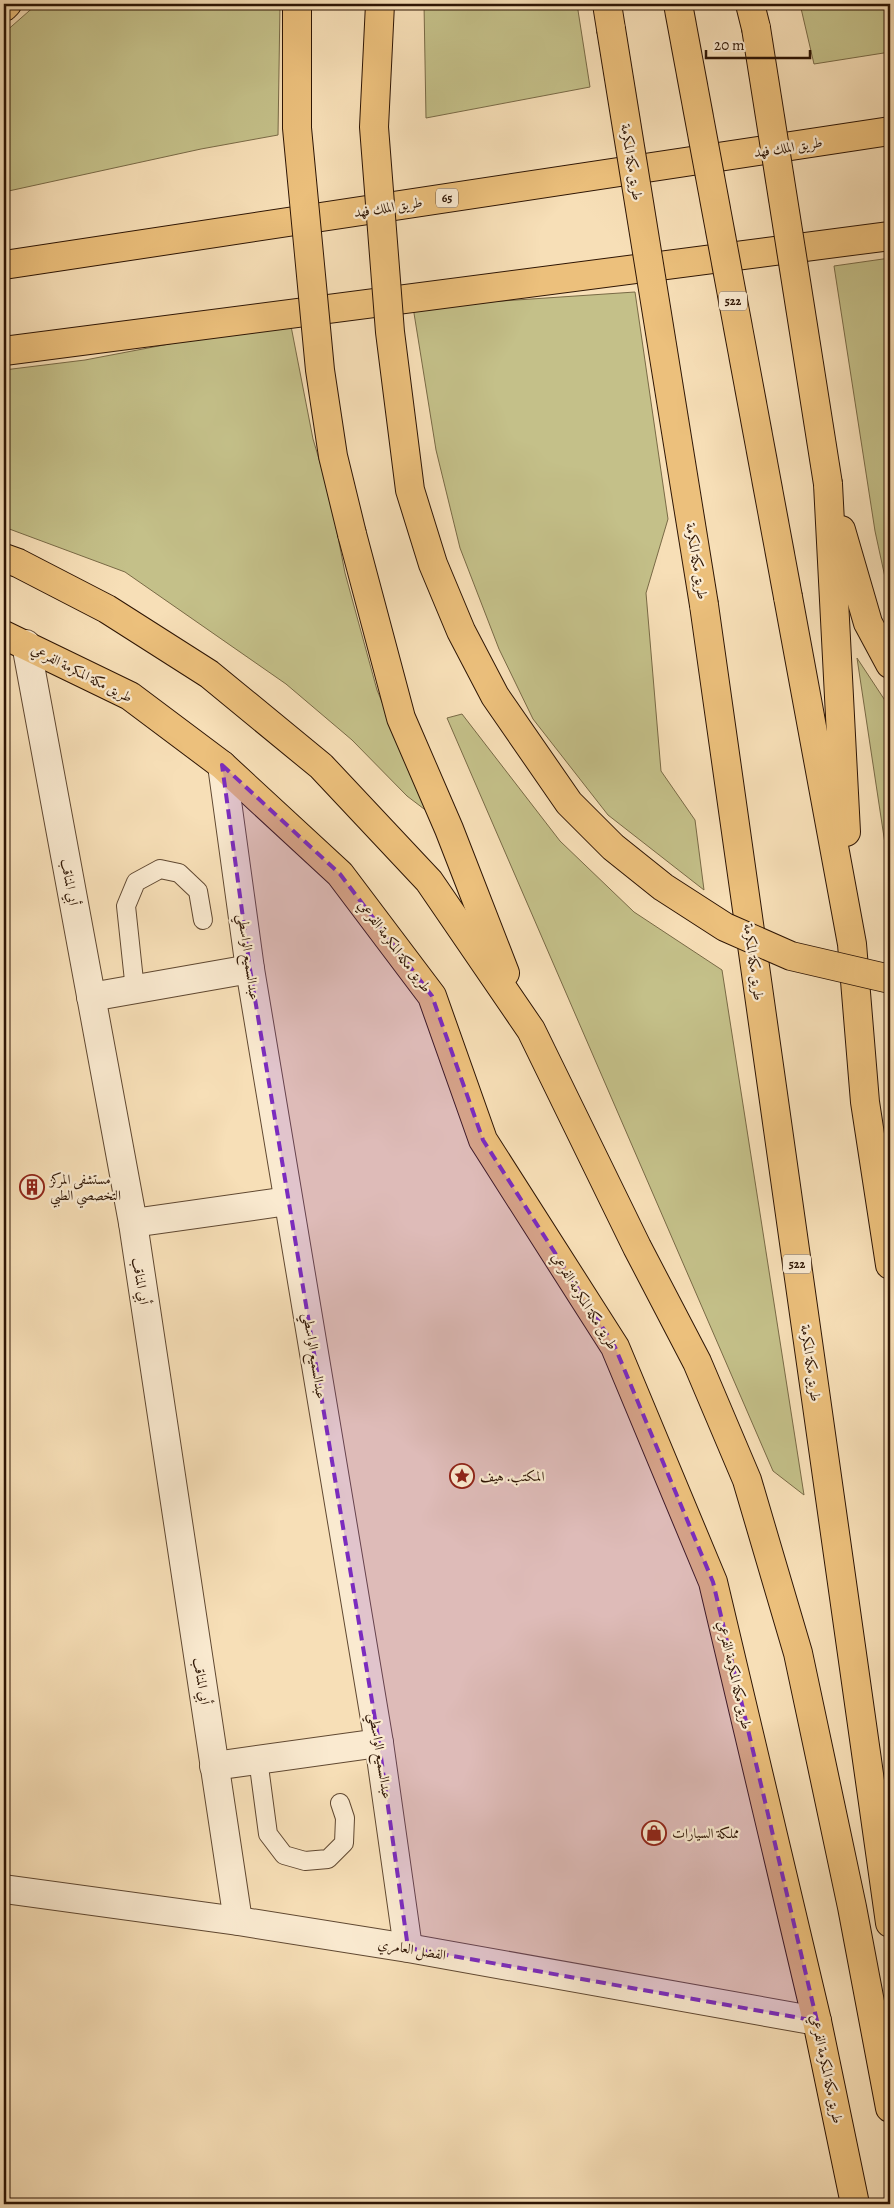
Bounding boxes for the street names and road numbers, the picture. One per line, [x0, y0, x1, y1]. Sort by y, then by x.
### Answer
street label: طريق مكة المكرمة [616, 122, 647, 202]
street label: طريق الملك فهد [752, 133, 824, 162]
road number: 65 [436, 188, 458, 208]
street label: طريق الملك فهد [352, 193, 424, 222]
road number: 522 [719, 292, 747, 310]
street label: طريق مكة المكرمة [681, 521, 712, 601]
street label: طريق مكة المكرمة الفرعي [27, 640, 136, 709]
street label: أبي المناقب [54, 857, 84, 908]
street label: طريق مكة المكرمة الفرعي [352, 896, 436, 998]
street label: عبدالسميع الواسطي [229, 913, 264, 1002]
street label: طريق مكة المكرمة [739, 922, 768, 1002]
street label: طريق مكة المكرمة الفرعي [545, 1249, 622, 1355]
road number: 522 [783, 1254, 811, 1274]
street label: أبي المناقب [125, 1256, 155, 1307]
street label: عبدالسميع الواسطي [294, 1312, 331, 1401]
street label: طريق مكة المكرمة [796, 1323, 825, 1403]
street label: طريق مكة المكرمة الفرعي [711, 1619, 756, 1732]
street label: أبي المناقب [186, 1656, 216, 1707]
street label: عبدالسميع الواسطي [360, 1712, 397, 1801]
street label: الفضل العامري [376, 1934, 447, 1967]
street label: طريق مكة المكرمة الفرعي [804, 2013, 847, 2126]

